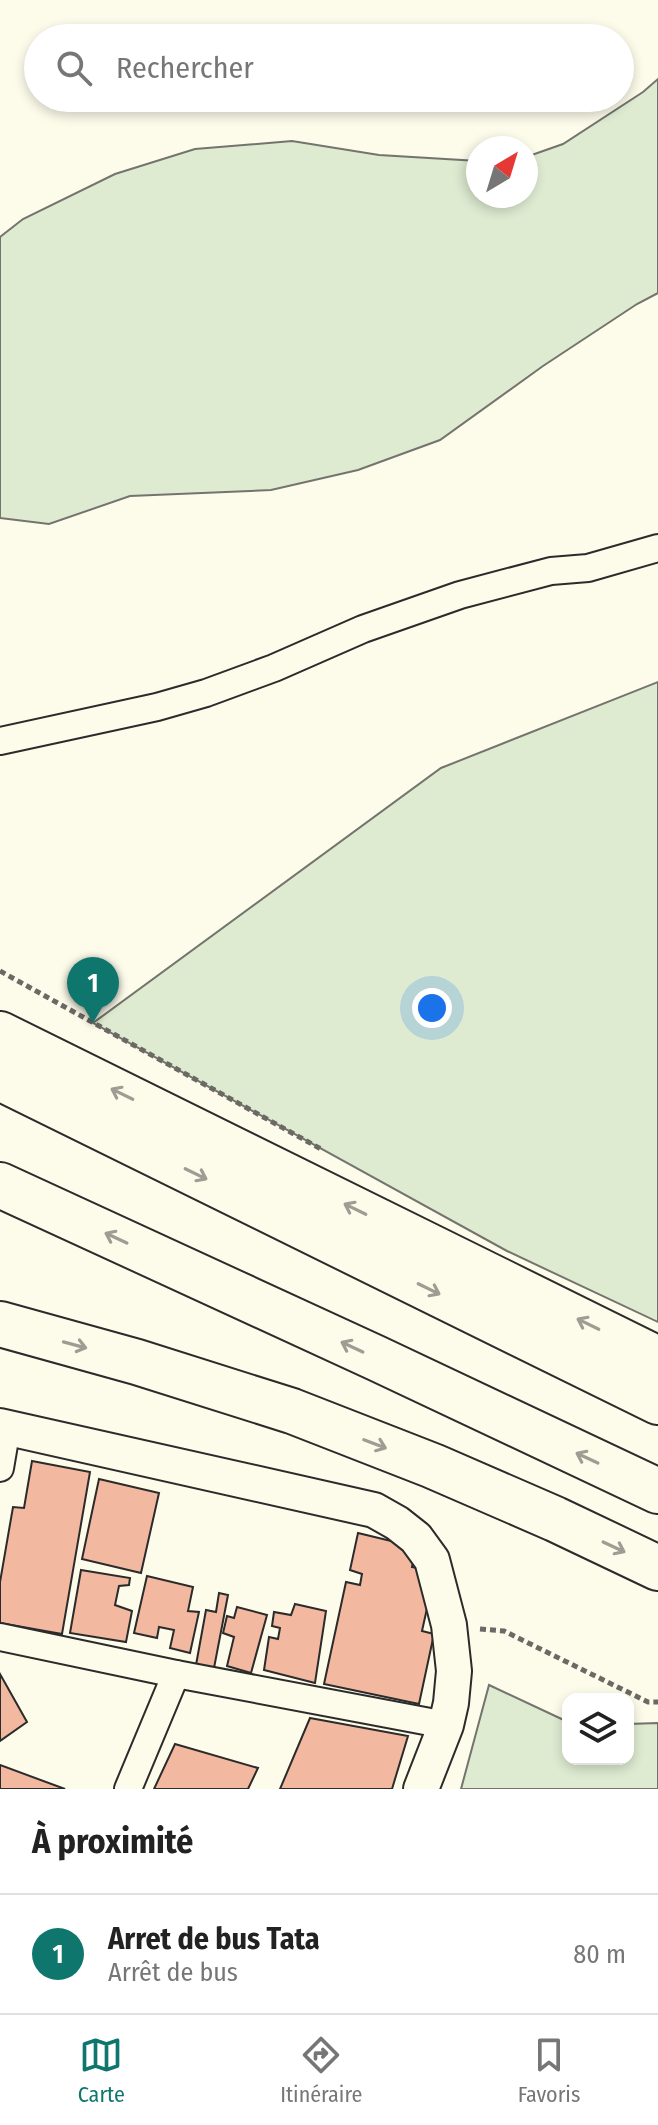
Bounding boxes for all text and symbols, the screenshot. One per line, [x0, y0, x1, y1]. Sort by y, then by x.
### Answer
search box [24, 24, 634, 112]
icon: search [52, 46, 96, 90]
text: Rechercher [116, 50, 254, 86]
north arrow [466, 136, 538, 208]
pin: 1 [67, 957, 119, 1023]
your location [412, 988, 452, 1028]
one-way arrow [110, 1086, 134, 1102]
one-way arrow [183, 1167, 207, 1182]
one-way arrow [343, 1201, 367, 1216]
one-way arrow [105, 1230, 129, 1245]
one-way arrow [416, 1282, 440, 1297]
one-way arrow [576, 1316, 600, 1331]
one-way arrow [62, 1338, 88, 1353]
one-way arrow [341, 1339, 365, 1354]
one-way arrow [362, 1437, 387, 1452]
one-way arrow [576, 1450, 600, 1465]
one-way arrow [601, 1540, 625, 1555]
map controls [562, 1693, 634, 1765]
button: layers [562, 1693, 634, 1765]
text: À proximité [32, 1821, 193, 1862]
text: Arret de bus Tata [108, 1921, 320, 1957]
text: 1 [53, 1939, 64, 1970]
text: 80 m [573, 1939, 626, 1970]
text: Arrêt de bus [108, 1957, 238, 1988]
tab: Carte [78, 2033, 125, 2108]
tab: Itinéraire [280, 2033, 362, 2108]
tab: Favoris [518, 2033, 580, 2108]

